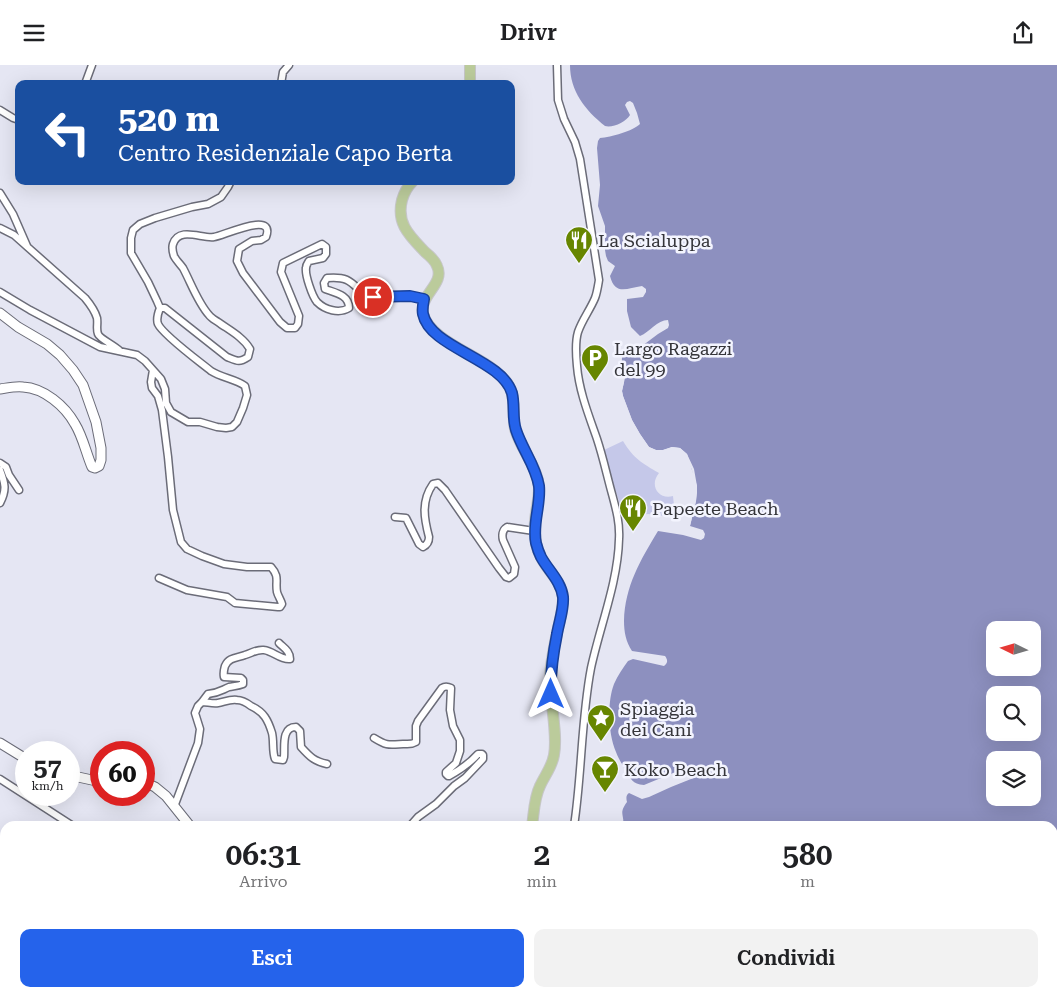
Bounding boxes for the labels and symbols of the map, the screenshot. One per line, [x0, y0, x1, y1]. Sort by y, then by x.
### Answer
restaurant icon: La Scialuppa [564, 225, 594, 264]
place label: La Scialuppa [598, 230, 711, 251]
pin [352, 276, 394, 318]
place label: Largo Ragazzi del 99 [614, 338, 732, 380]
parking icon: Largo Ragazzi del 99 [580, 343, 610, 382]
restaurant icon: Papeete Beach [618, 493, 648, 532]
place label: Papeete Beach [652, 498, 779, 519]
north arrow [986, 621, 1041, 676]
position arrow [524, 667, 576, 719]
place label: Spiaggia dei Cani [620, 698, 695, 740]
place icon: Spiaggia dei Cani [586, 703, 616, 742]
speed limit sign: 60 [90, 741, 155, 806]
bar icon: Koko Beach [590, 754, 620, 793]
place label: Koko Beach [624, 759, 728, 780]

